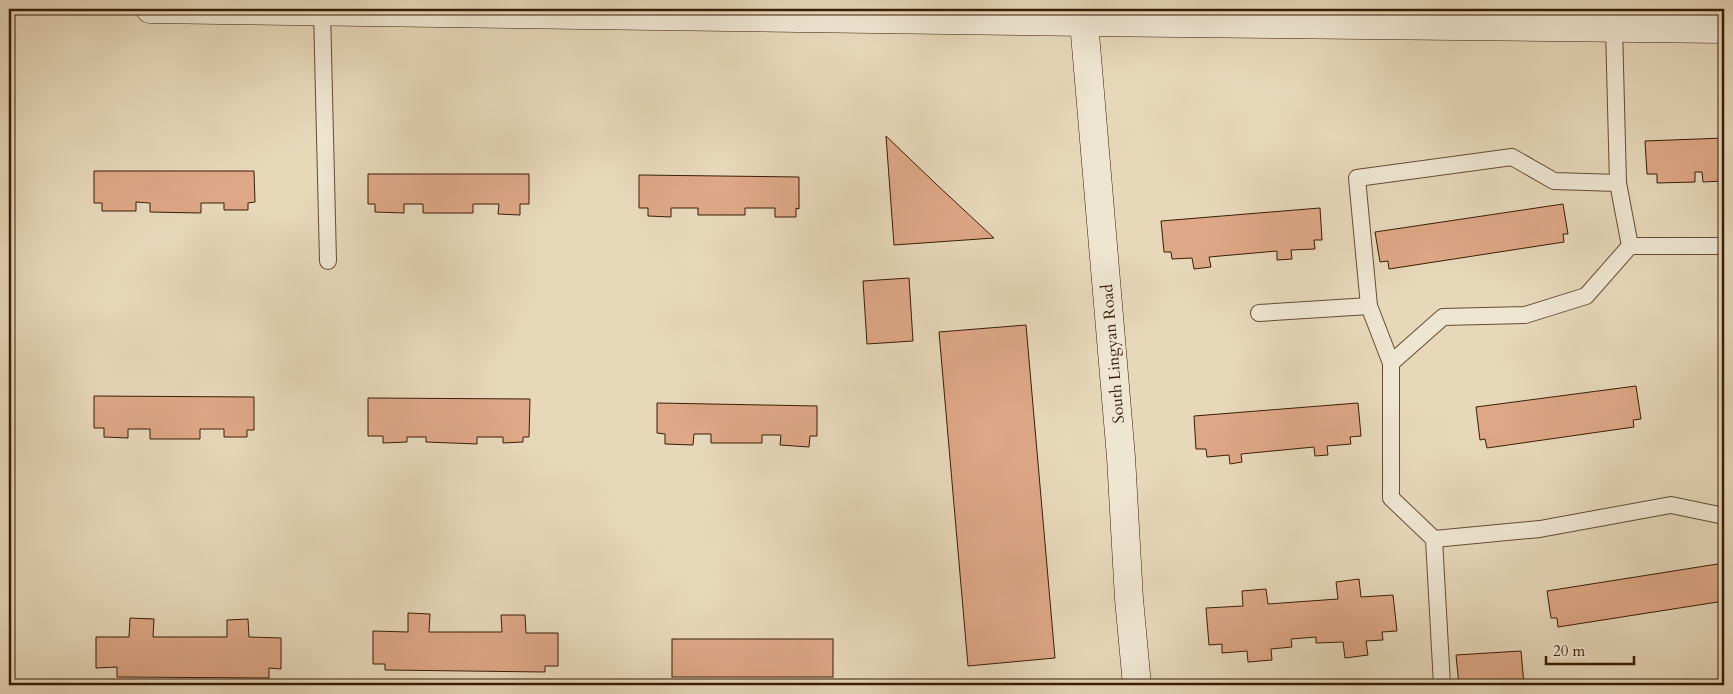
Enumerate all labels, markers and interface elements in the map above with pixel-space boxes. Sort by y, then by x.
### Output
street label: South Lingyan Road [1096,283,1130,424]
scale bar [1546,634,1633,666]
text: 20 m [1553,641,1585,661]

